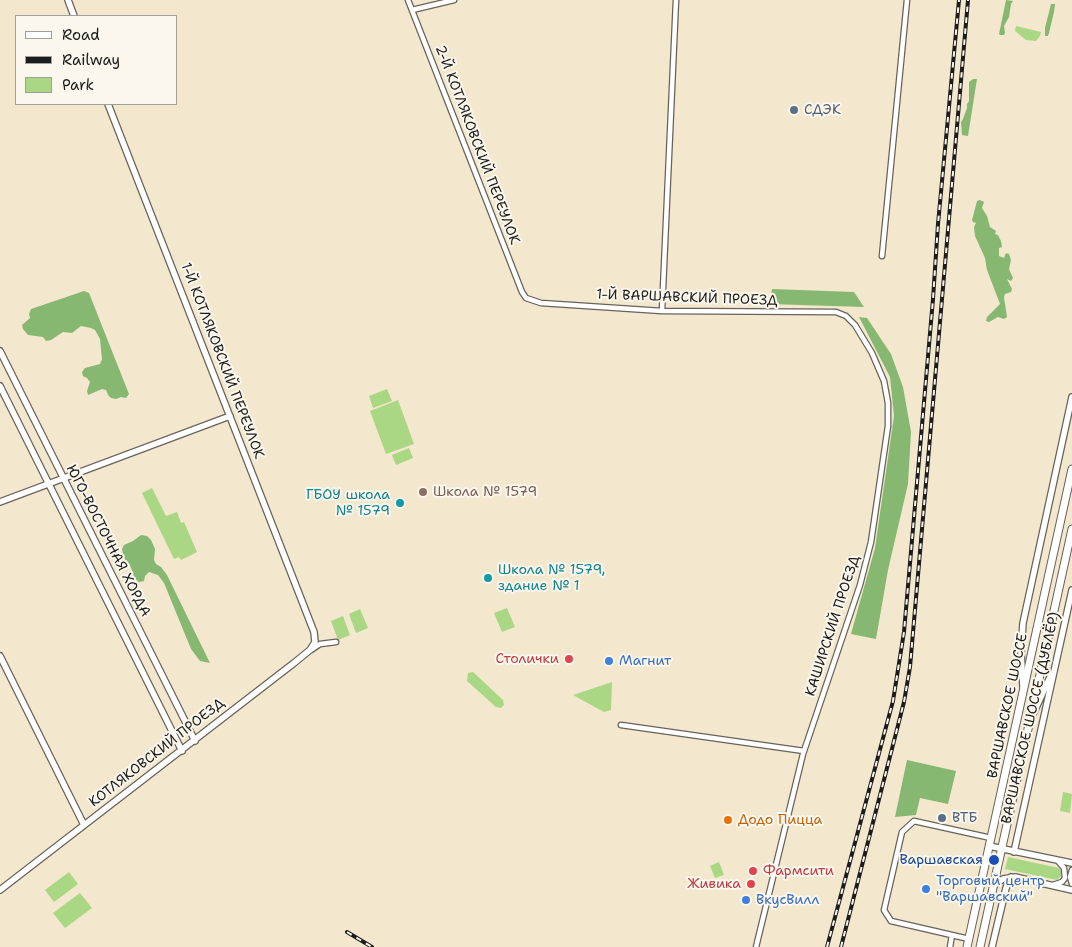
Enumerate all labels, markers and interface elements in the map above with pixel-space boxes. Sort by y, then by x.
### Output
legend [15,15,178,105]
text: Road [62,25,100,45]
street label: 2-Й КОТЛЯКОВСКИЙ ПЕРЕУЛОК [431,43,523,247]
text: Railway [62,50,120,70]
text: Park [62,75,94,95]
place label: СДЭК [804,102,841,118]
marker: СДЭК [788,104,800,116]
street label: 1-Й КОТЛЯКОВСКИЙ ПЕРЕУЛОК [177,261,267,461]
street label: 1-Й ВАРШАВСКИЙ ПРОЕЗД [596,286,778,310]
street label: ЮГО-ВОСТОЧНАЯ ХОРДА [62,462,154,620]
place label: Школа № 1579 [433,484,537,500]
marker: Школа № 1579 [417,486,429,498]
place label: ГБОУ школа № 1579 [306,487,390,520]
marker: ГБОУ школа № 1579 [394,497,406,509]
street label: КАШИРСКИЙ ПРОЕЗД [802,553,864,699]
place label: Школа № 1579, здание № 1 [498,562,605,594]
marker: Школа № 1579, здание № 1 [482,572,494,584]
street label: ВАРШАВСКОЕ ШОССЕ (ДУБЛЁР) [998,610,1064,826]
street label: ВАРШАВСКОЕ ШОССЕ [984,632,1032,780]
place label: Столички [496,651,559,667]
marker: Столички [563,653,575,665]
place label: Магнит [619,653,671,669]
marker: Магнит [603,655,615,667]
street label: КОТЛЯКОВСКИЙ ПРОЕЗД [86,695,228,811]
place label: ВТБ [952,810,977,826]
place label: Додо Пицца [738,812,822,828]
marker: ВТБ [936,812,948,824]
marker: Додо Пицца [722,814,734,826]
place label: Варшавская [899,852,983,868]
marker: Варшавская [987,853,1001,867]
place label: Фармсити [763,863,834,879]
marker: Фармсити [747,865,759,877]
place label: Торговый центр "Варшавский" [936,873,1045,906]
place label: Живика [687,876,741,892]
marker: Живика [745,878,757,890]
marker: Торговый центр "Варшавский" [920,883,932,895]
place label: ВкусВилл [756,892,819,908]
marker: ВкусВилл [740,894,752,906]

